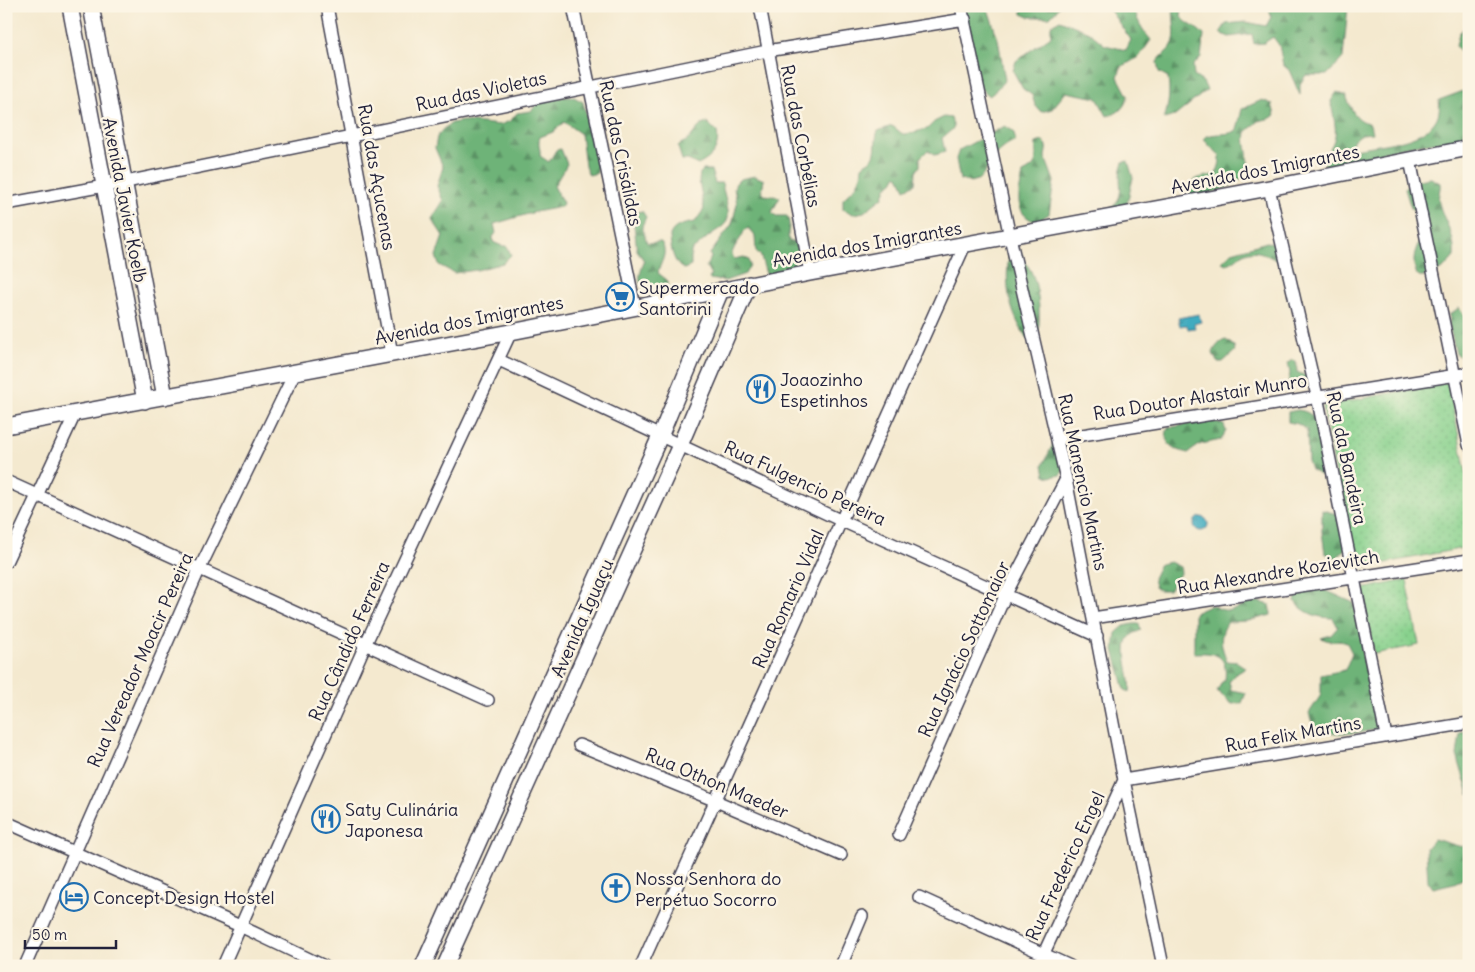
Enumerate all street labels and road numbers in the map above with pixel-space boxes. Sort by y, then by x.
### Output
street label: Rua das Corbélias [776,63,826,209]
street label: Rua das Violetas [413,66,549,116]
street label: Rua das Crisálidas [594,78,648,228]
street label: Rua das Açucenas [353,102,401,252]
street label: Avenida Javier Koelb [98,116,152,285]
street label: Avenida dos Imigrantes [1169,139,1361,199]
street label: Avenida dos Imigrantes [771,216,963,272]
street label: Avenida dos Imigrantes [373,290,565,350]
street label: Rua Doutor Alastair Munro [1091,369,1309,425]
street label: Rua da Bandeira [1322,389,1372,527]
street label: Rua Manencio Martins [1053,392,1113,572]
street label: Rua Fulgencio Pereira [720,435,890,531]
street label: Rua Romario Vidal [747,526,829,672]
street label: Rua Alexandre Kozievitch [1176,545,1380,599]
street label: Rua Vereador Moacir Pereira [82,549,198,771]
street label: Avenida Iguaçu [546,555,618,681]
street label: Rua Ignácio Sottomaior [913,557,1015,741]
street label: Rua Cândido Ferreira [303,558,395,724]
street label: Rua Felix Martins [1223,711,1363,757]
street label: Rua Othon Maeder [642,742,793,824]
street label: Rua Frederico Engel [1020,788,1110,944]

